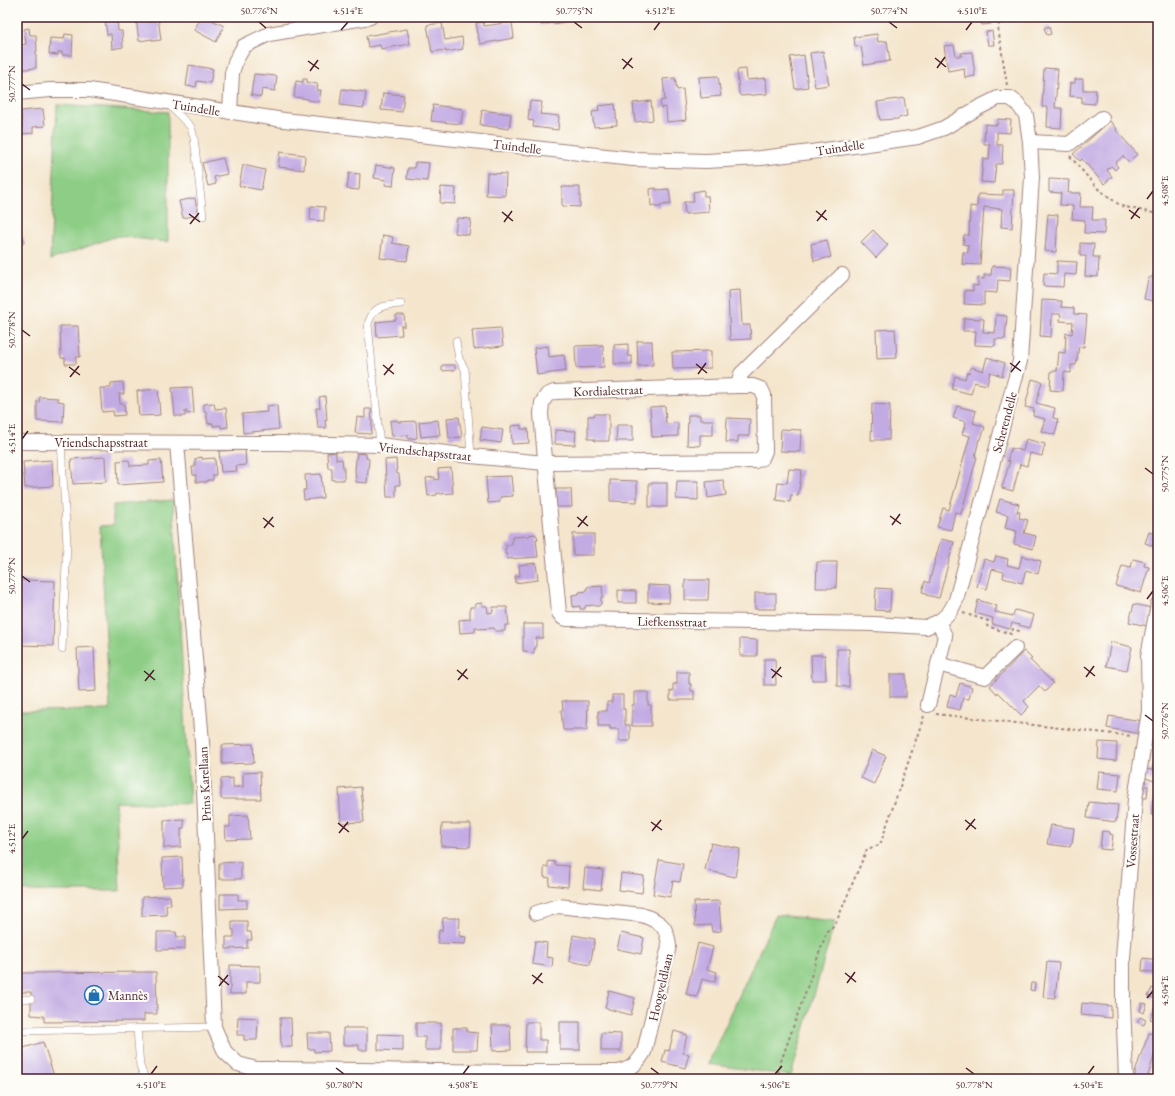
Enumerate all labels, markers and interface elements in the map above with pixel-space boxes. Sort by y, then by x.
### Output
text: 50.776°N [240,4,278,17]
text: 4.514°E [333,4,363,17]
text: 50.775°N [555,4,593,17]
text: 4.512°E [645,4,675,17]
text: 50.774°N [870,4,908,17]
text: 4.510°E [957,4,987,17]
text: 50.777°N [5,65,18,103]
street label: Tuindelle [171,95,221,120]
street label: Tuindelle [492,135,542,158]
street label: Tuindelle [815,135,865,160]
text: 4.508°E [1158,176,1171,206]
text: 50.778°N [5,311,18,349]
street label: Kordialestraat [573,381,643,400]
street label: Scherendelle [988,390,1021,454]
text: 4.514°E [5,424,18,454]
street label: Vriendschapsstraat [54,434,148,451]
street label: Vriendschapsstraat [378,438,472,465]
text: 50.775°N [1158,455,1171,493]
text: 50.779°N [5,557,18,595]
text: 4.506°E [1158,576,1171,606]
street label: Liefkensstraat [637,612,707,631]
text: 50.776°N [1158,702,1171,740]
street label: Prins Karellaan [194,746,215,822]
street label: Vossestraat [1122,813,1143,869]
text: 4.512°E [5,824,18,854]
street label: Hoogveldlaan [644,951,677,1023]
text: 4.504°E [1158,976,1171,1006]
shop icon: Mannès [83,984,105,1006]
place label: Mannès [108,987,148,1004]
text: 4.510°E [136,1078,166,1091]
text: 50.780°N [325,1078,363,1091]
text: 4.508°E [448,1078,478,1091]
text: 50.779°N [640,1078,678,1091]
text: 4.506°E [760,1078,790,1091]
text: 50.778°N [955,1078,993,1091]
text: 4.504°E [1073,1078,1103,1091]

